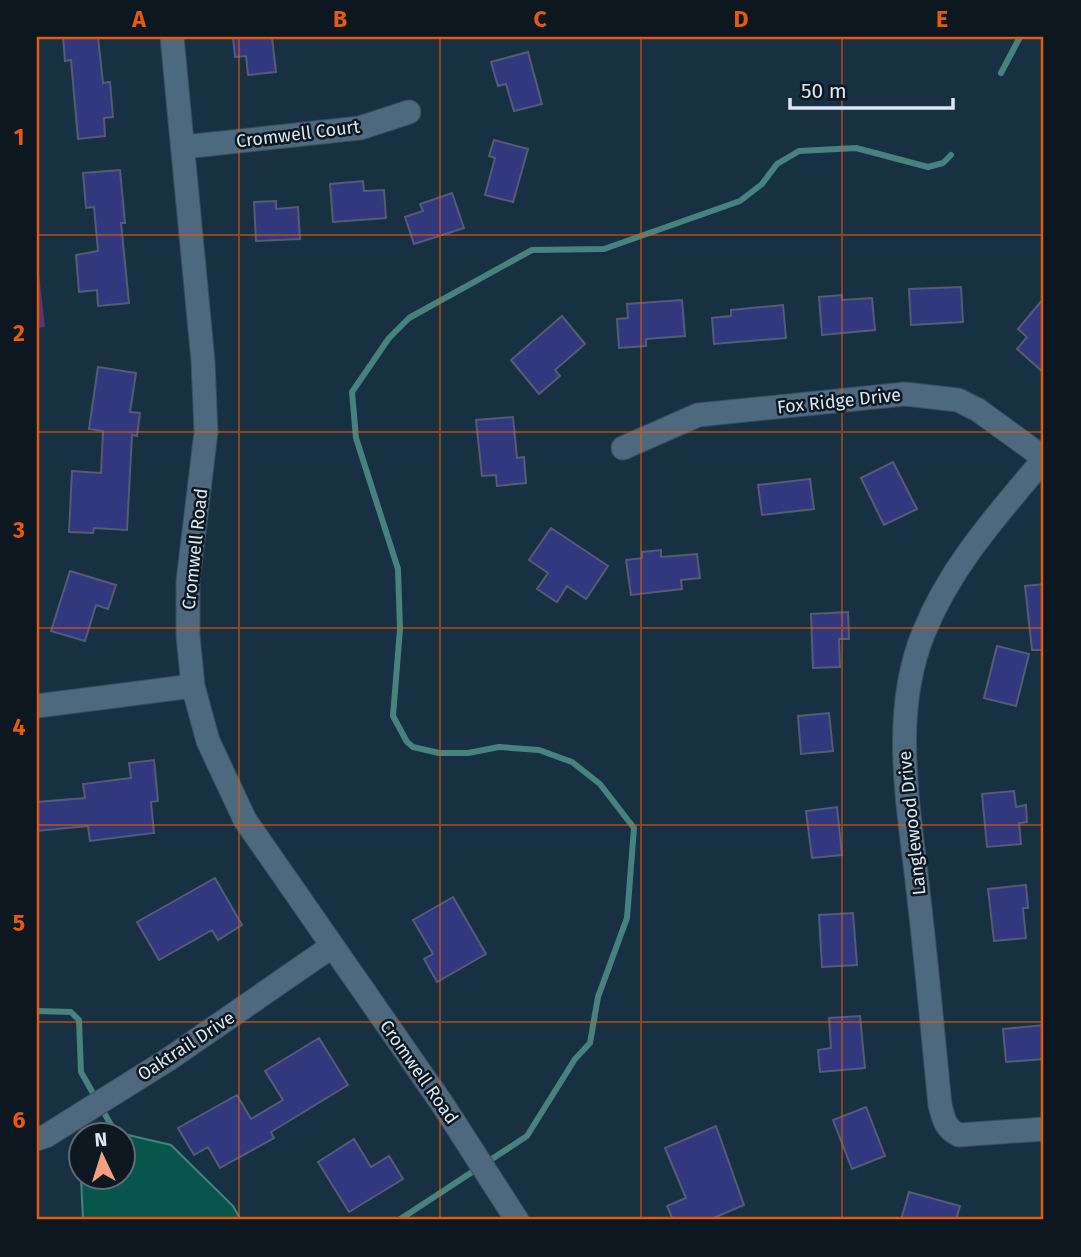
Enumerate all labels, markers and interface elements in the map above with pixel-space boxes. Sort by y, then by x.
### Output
text: A [131,5,146,33]
text: B [333,5,347,33]
text: C [533,5,547,33]
text: D [734,5,749,33]
text: E [936,5,948,33]
scale bar [790,66,953,110]
text: 50 m [801,78,847,104]
street label: Cromwell Court [235,115,362,152]
text: 1 [14,123,24,151]
text: 2 [13,319,25,347]
street label: Fox Ridge Drive [776,384,902,418]
street label: Cromwell Road [178,487,212,611]
text: 3 [12,516,25,544]
text: 4 [13,713,26,741]
street label: Langlewood Drive [893,750,931,896]
text: 5 [13,909,25,937]
street label: Oaktrail Drive [133,1006,239,1086]
street label: Cromwell Road [375,1016,463,1128]
text: 6 [13,1106,26,1134]
north arrow [66,1120,136,1190]
text: N [94,1128,108,1151]

